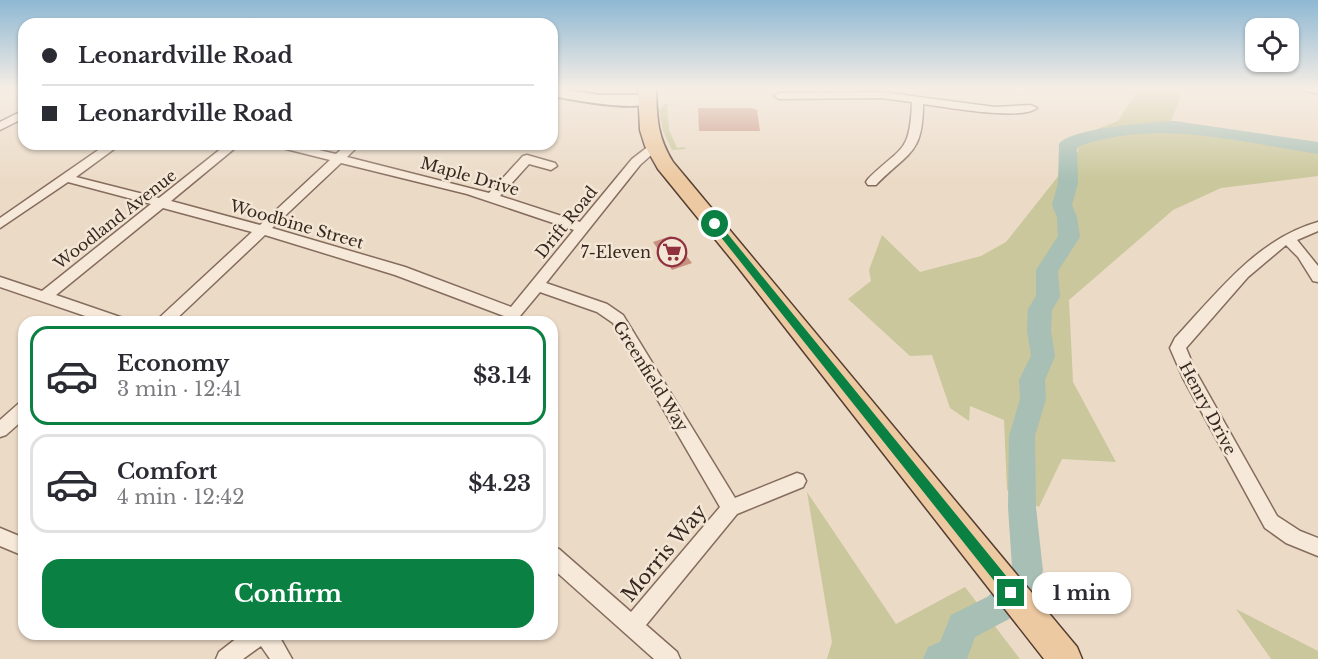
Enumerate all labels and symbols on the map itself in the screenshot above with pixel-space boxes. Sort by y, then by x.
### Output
street label: Maple Drive [418,152,522,200]
street label: Woodland Avenue [49,165,180,274]
street label: Drift Road [531,182,601,262]
street label: Woodbine Street [227,195,366,253]
route start [701,210,728,237]
supermarket icon: 7-Eleven [656,236,688,268]
place label: 7-Eleven [581,242,651,262]
street label: Greenfield Way [609,317,693,436]
street label: Henry Drive [1175,358,1241,458]
street label: Morris Way [616,499,712,606]
callout: 1 min [1032,572,1131,614]
route end [997,579,1024,606]

